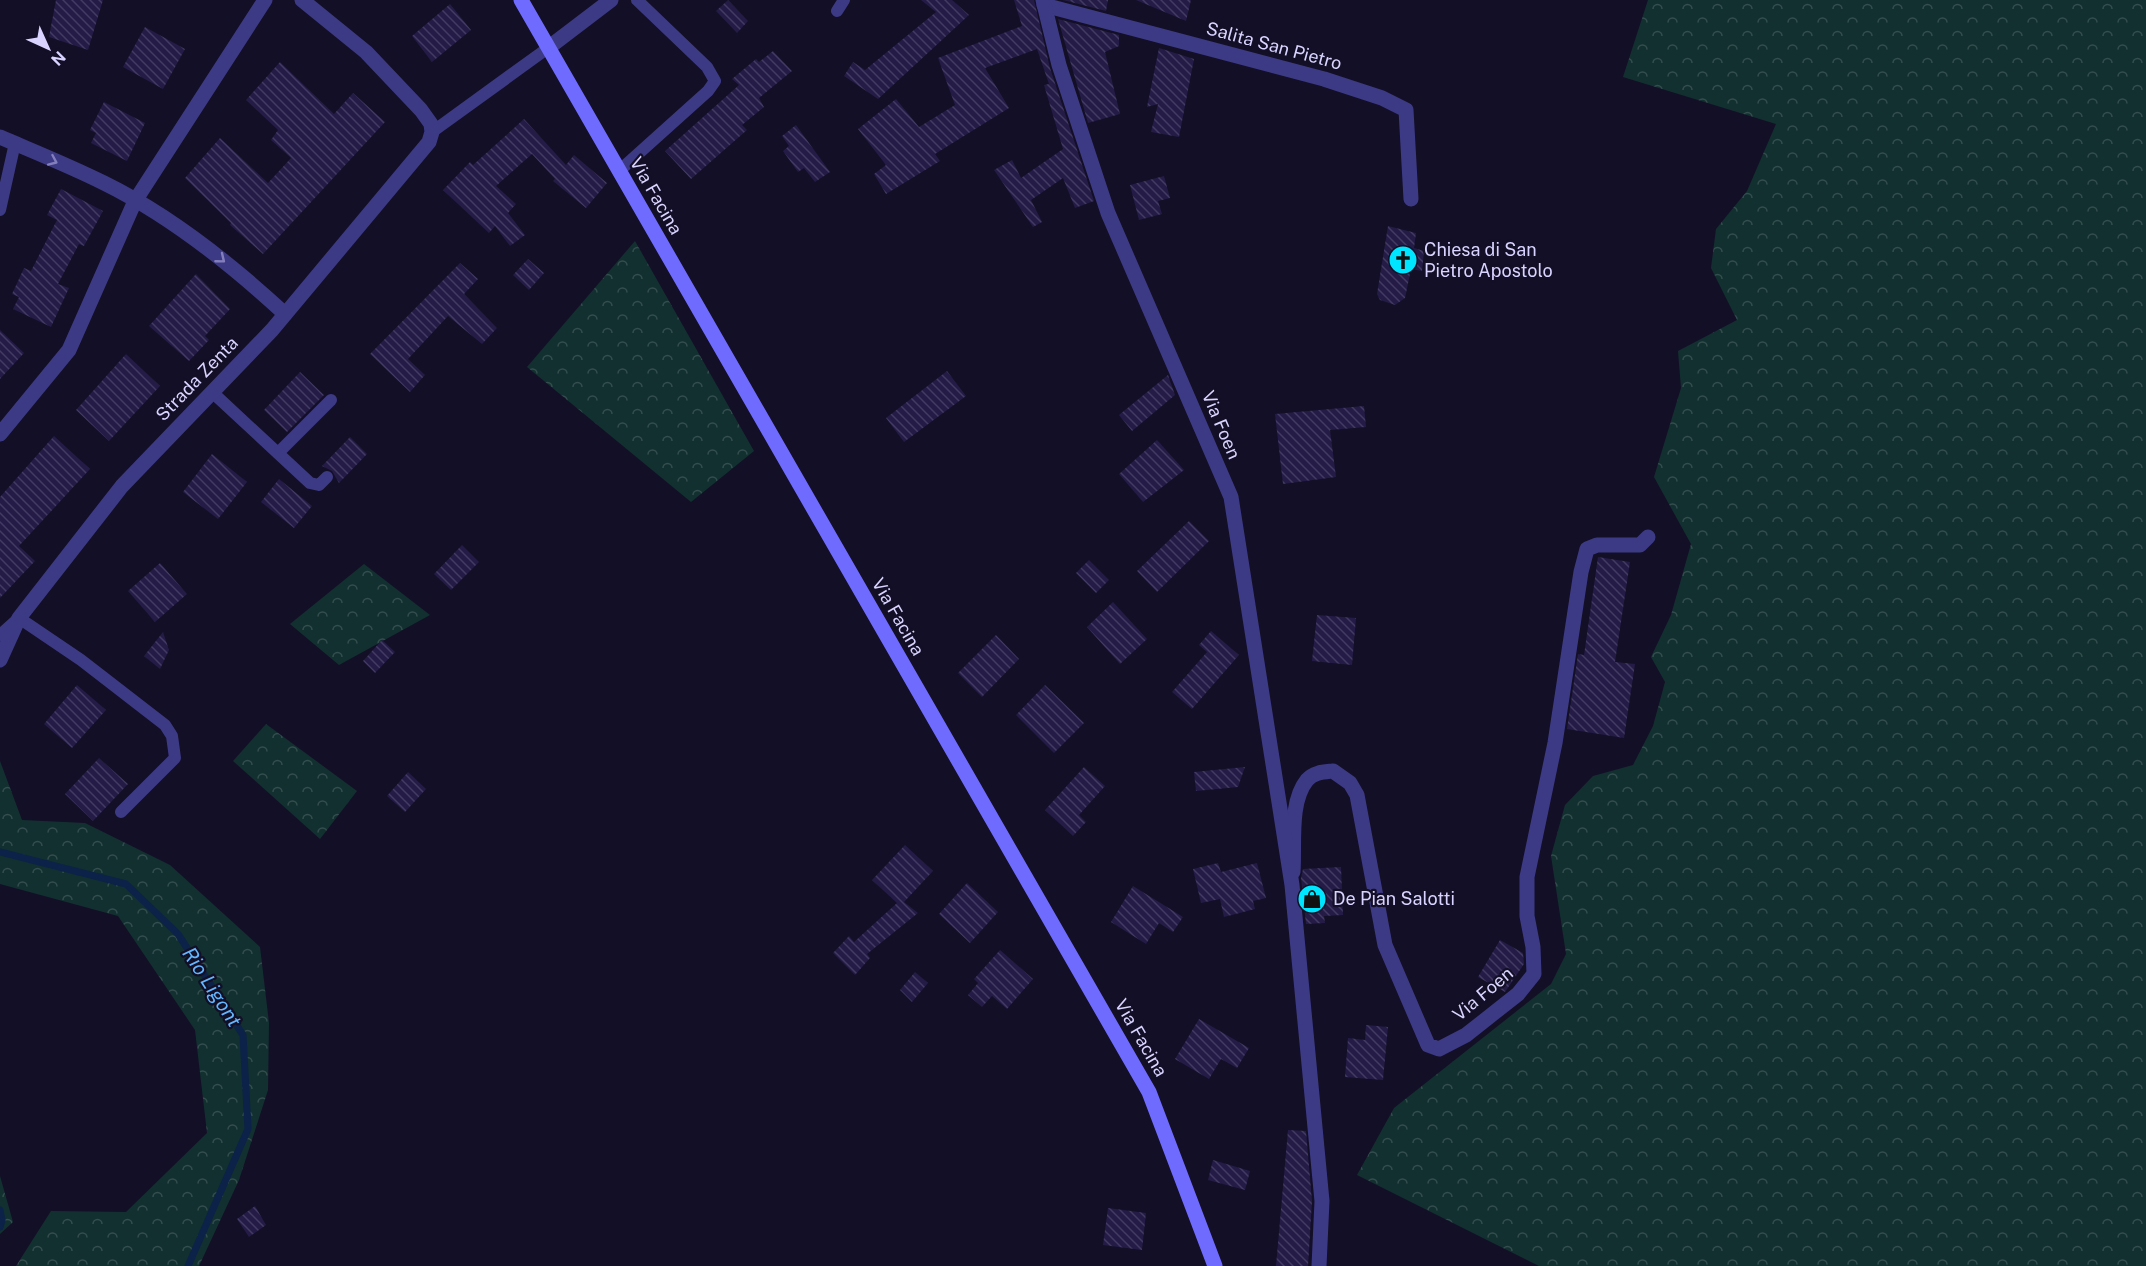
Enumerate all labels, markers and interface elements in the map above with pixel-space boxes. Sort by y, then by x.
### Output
street label: Salita San Pietro [1204,17,1344,74]
north arrow [18,18,78,78]
text: N [47,47,69,69]
one-way arrow [47,153,58,165]
street label: Via Facina [626,153,687,238]
place label: Chiesa di San Pietro Apostolo [1424,239,1553,281]
church icon: Chiesa di San Pietro Apostolo [1387,244,1419,276]
one-way arrow [214,252,225,263]
street label: Strada Zenta [151,332,242,425]
street label: Via Foen [1198,388,1245,462]
street label: Via Facina [868,574,929,659]
shop icon: De Pian Salotti [1296,883,1328,915]
place label: De Pian Salotti [1333,888,1455,909]
water label: Rio Ligont [177,943,247,1032]
street label: Via Foen [1448,962,1517,1025]
street label: Via Facina [1111,995,1172,1080]

